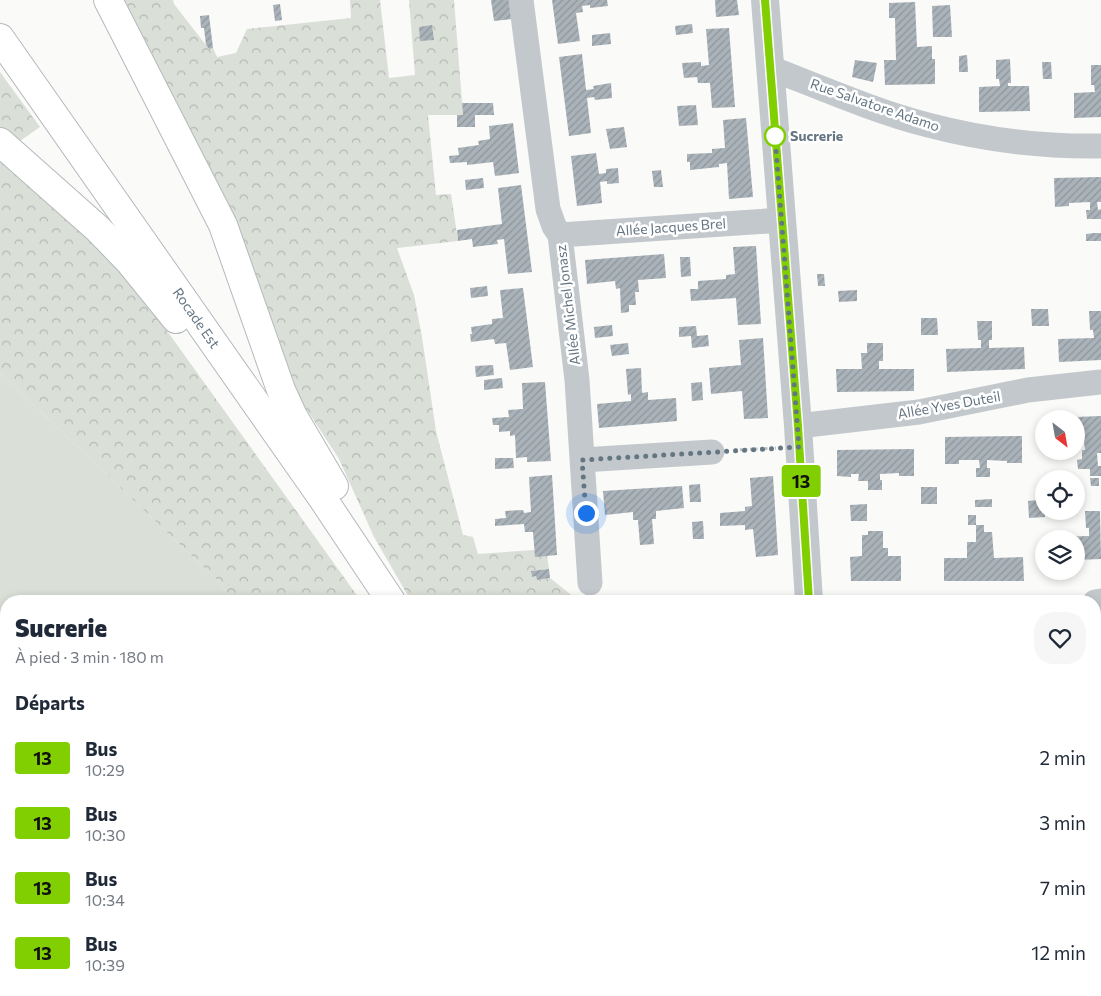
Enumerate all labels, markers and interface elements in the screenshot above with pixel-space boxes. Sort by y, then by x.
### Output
street label: Rue Salvatore Adamo [808,74,942,135]
marker: Sucrerie [764,125,786,147]
place label: Sucrerie [790,127,843,144]
street label: Allée Jacques Brel [615,214,727,239]
street label: Allée Michel Jonasz [552,244,583,366]
street label: Rocade Est [170,284,224,352]
street label: Allée Yves Duteil [896,387,1002,422]
north arrow [1035,410,1085,460]
map controls [1035,410,1085,580]
line badge: 13 [778,465,824,497]
text: 13 [792,470,810,492]
button: locate [1035,470,1085,520]
your location [574,501,599,526]
button: layers [1035,530,1085,580]
button: heart [1034,612,1086,664]
text: Sucrerie [15,613,107,642]
text: À pied · 3 min · 180 m [15,647,164,666]
text: Départs [15,691,85,714]
text: Bus [85,737,117,760]
text: 2 min [1039,746,1086,769]
text: 13 [33,747,52,769]
text: 10:29 [85,760,125,779]
text: Bus [85,802,117,825]
text: 3 min [1039,811,1086,834]
text: 13 [33,812,52,834]
text: 10:30 [85,825,126,844]
text: Bus [85,867,117,890]
text: 7 min [1040,876,1086,899]
text: 13 [33,877,52,899]
text: 10:34 [85,890,125,909]
text: Bus [85,932,117,955]
text: 12 min [1031,941,1086,964]
text: 13 [33,942,52,964]
text: 10:39 [85,955,125,974]

